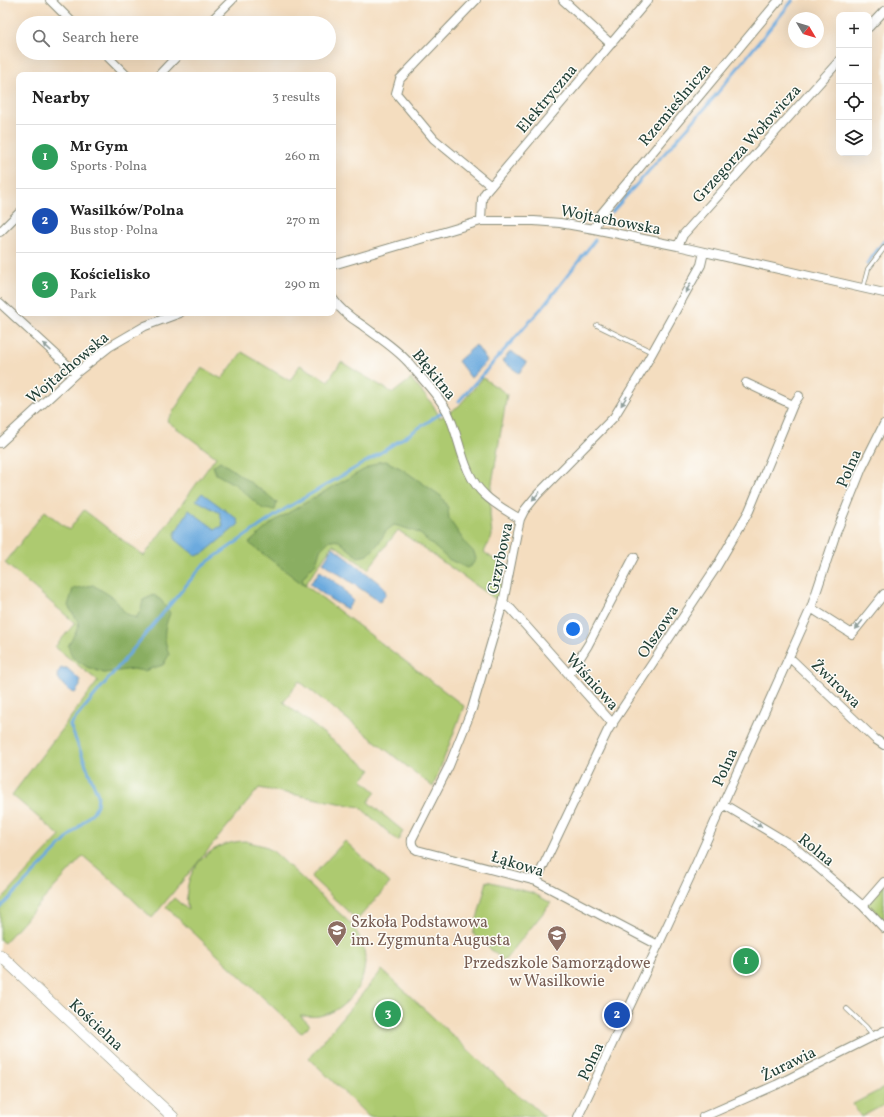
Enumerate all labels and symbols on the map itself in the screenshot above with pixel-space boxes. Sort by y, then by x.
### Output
north arrow [788,12,824,48]
street label: Rzemieślnicza [634,59,717,152]
street label: Elektryczna [512,60,583,139]
street label: Grzegorza Wołowicza [688,80,807,208]
street label: Wojtachowska [558,200,663,241]
one-way arrow [685,282,692,294]
street label: Wojtachowska [22,327,114,410]
one-way arrow [42,342,52,351]
street label: Błękitna [406,345,461,405]
one-way arrow [620,396,628,406]
street label: Polna [832,446,868,491]
one-way arrow [532,491,541,501]
street label: Grzybowa [483,521,519,596]
street label: Olszowa [633,601,685,663]
your location [563,619,583,639]
one-way arrow [855,619,864,630]
street label: Wiśniowa [560,649,623,716]
street label: Żwirowa [806,655,866,714]
street label: Polna [708,745,744,790]
one-way arrow [752,820,762,828]
street label: Rolna [793,829,839,872]
street label: Łąkowa [488,846,547,883]
place label: Szkoła Podstawowa im. Zygmunta Augusta [351,912,510,952]
school or university icon: Szkoła Podstawowa im. Zygmunta Augusta [326,919,348,947]
school or university icon: Przedszkole Samorządowe w Wasilkowie [546,924,568,952]
pin: 1 [733,946,759,976]
place label: Przedszkole Samorządowe w Wasilkowie [463,953,651,993]
street label: Kościelna [63,994,128,1057]
pin: 3 [375,999,401,1029]
pin: 2 [604,1000,630,1030]
street label: Polna [573,1039,610,1084]
street label: Żurawia [758,1042,820,1088]

